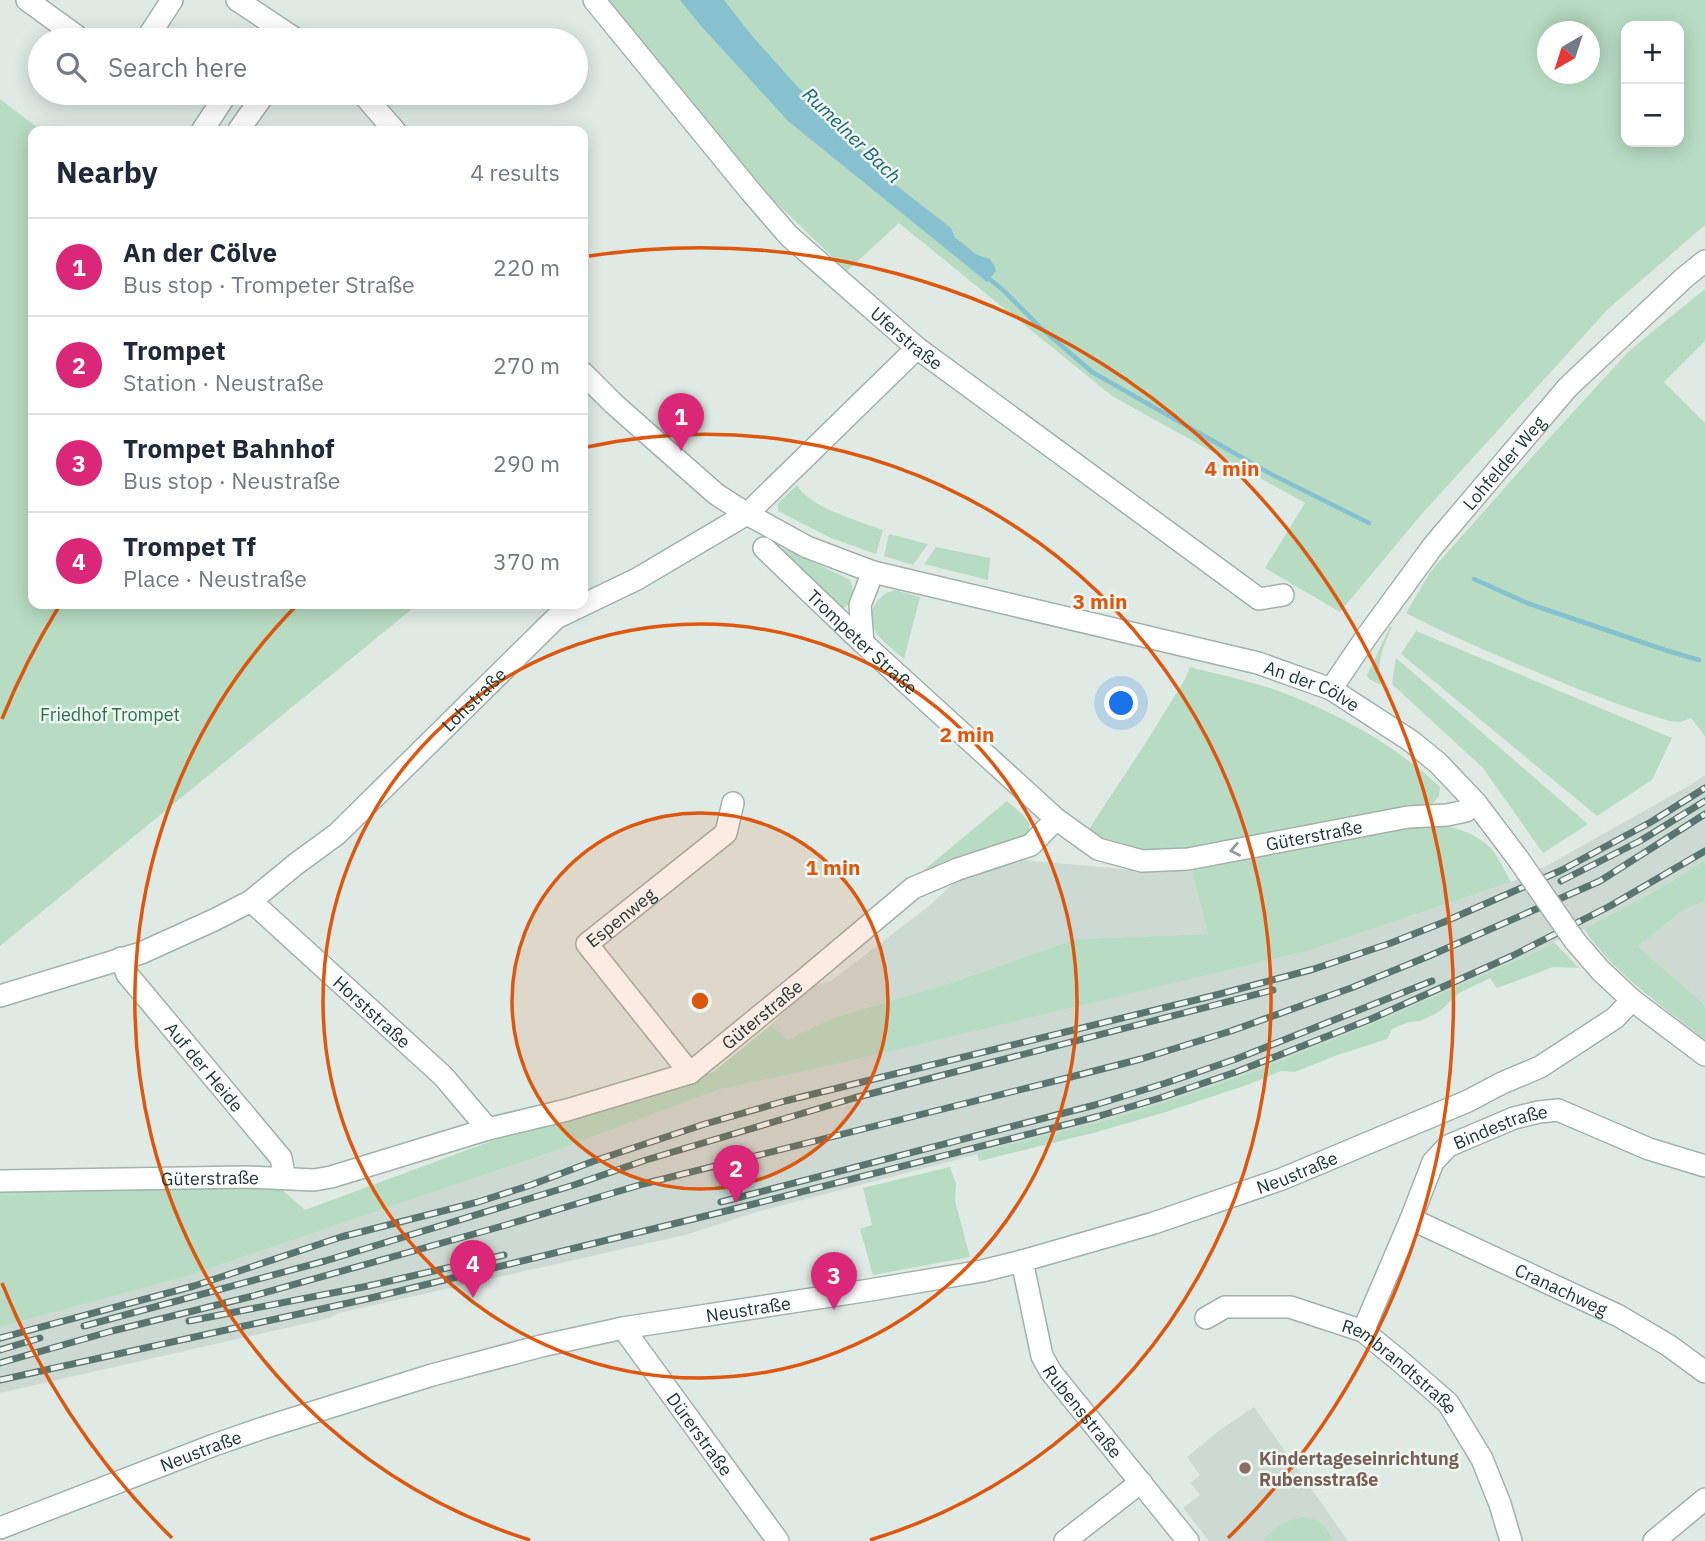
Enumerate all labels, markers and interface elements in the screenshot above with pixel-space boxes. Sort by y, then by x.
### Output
north arrow [1537,21,1600,84]
map controls [1621,21,1684,147]
button: + [1621,21,1684,84]
search box [28,28,588,105]
icon: search [52,48,90,86]
text: Search here [108,50,247,84]
water label: Rumelner Bach [798,82,906,188]
button: − [1621,84,1684,147]
text: Nearby [56,152,158,191]
text: 4 results [470,157,560,187]
text: An der Cölve [123,235,277,269]
text: 1 [72,252,86,282]
text: 220 m [493,252,560,282]
text: Bus stop · Trompeter Straße [123,269,415,299]
street label: Uferstraße [866,301,948,375]
text: Trompet [123,333,226,367]
text: 2 [72,350,86,380]
text: 270 m [493,350,560,380]
text: Station · Neustraße [123,367,324,397]
pin: 1 [658,393,704,451]
street label: Lohfelder Weg [1457,411,1550,514]
text: Trompet Bahnhof [123,431,334,465]
text: 3 [72,448,86,478]
text: 290 m [493,448,560,478]
text: 4 min [1205,454,1259,482]
text: Bus stop · Neustraße [123,465,340,495]
text: Trompet Tf [123,529,256,563]
text: 4 [72,546,86,576]
text: 370 m [493,546,560,576]
text: Place · Neustraße [123,563,307,593]
street label: Trompeter Straße [802,584,923,699]
text: 3 min [1073,587,1127,615]
street label: An der Cölve [1261,655,1364,716]
street label: Lohstraße [436,662,511,736]
your location [1104,686,1138,720]
park label: Friedhof Trompet [40,703,180,726]
text: 2 min [940,720,994,748]
street label: Güterstraße [1264,814,1364,855]
one-way arrow [1229,841,1241,856]
text: 1 min [806,853,860,881]
street label: Espenweg [581,882,660,952]
street label: Horststraße [329,970,416,1053]
street label: Güterstraße [717,974,807,1054]
centre of rings [688,989,712,1013]
street label: Auf der Heide [160,1017,249,1117]
street label: Bindestraße [1449,1100,1549,1154]
pin: 2 [713,1145,759,1203]
street label: Neustraße [1253,1146,1341,1198]
street label: Güterstraße [161,1165,260,1190]
pin: 4 [450,1240,496,1298]
pin: 3 [811,1252,857,1310]
street label: Cranachweg [1511,1258,1612,1321]
street label: Neustraße [704,1291,792,1327]
street label: Rembrandtstraße [1339,1313,1463,1418]
street label: Rubensstraße [1038,1361,1128,1463]
street label: Dürerstraße [662,1388,738,1480]
street label: Neustraße [156,1425,244,1476]
place label: Kindertageseinrichtung Rubensstraße [1259,1447,1459,1491]
marker: Kindertageseinrichtung Rubensstraße [1237,1460,1253,1476]

